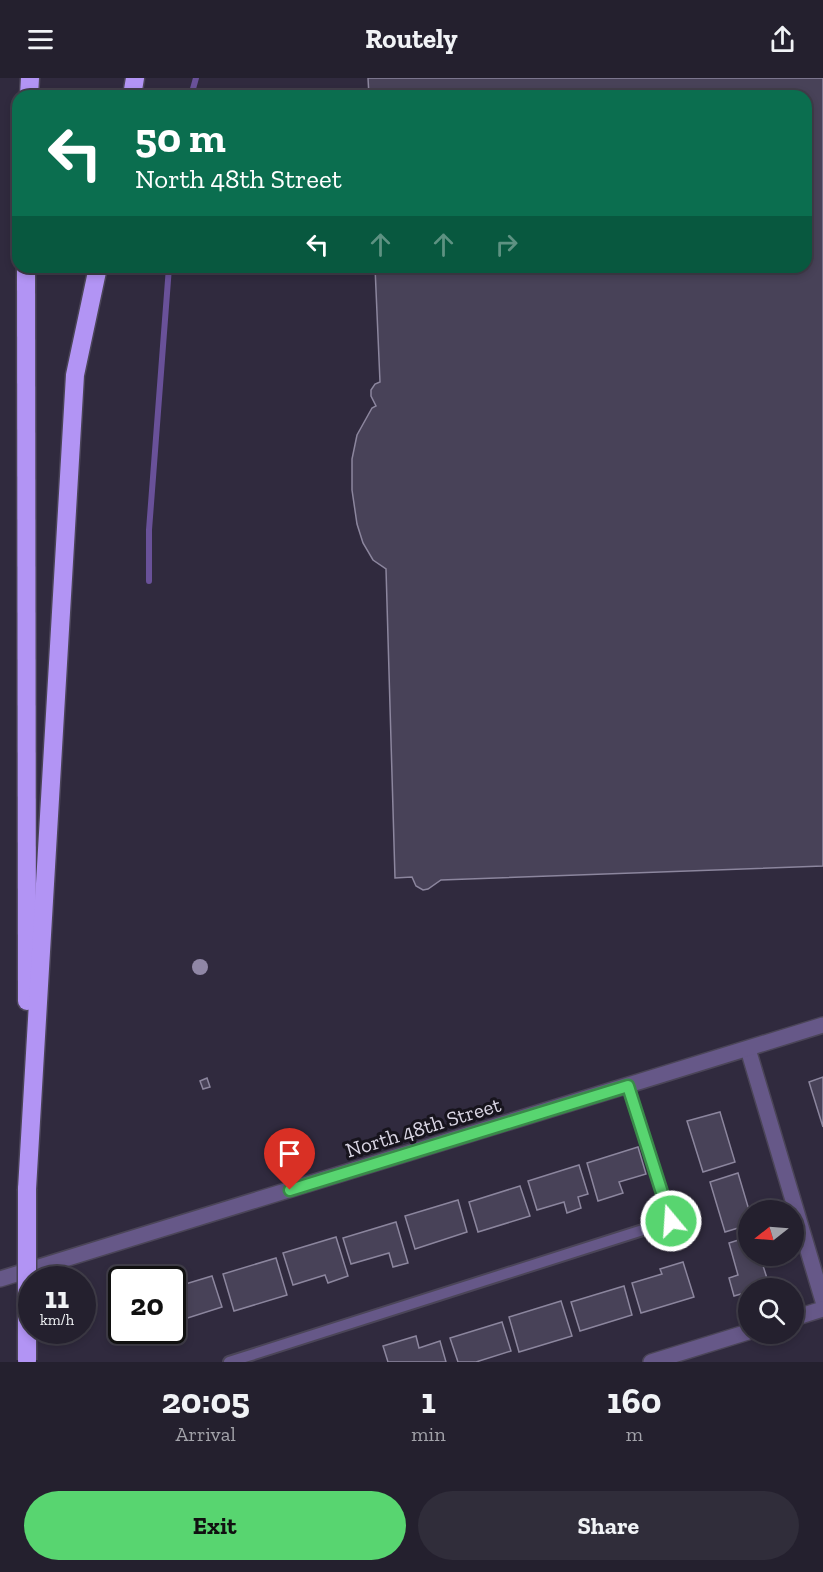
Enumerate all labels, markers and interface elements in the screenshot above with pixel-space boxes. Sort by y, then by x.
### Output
icon: menu [24,23,57,56]
text: Routely [365,23,458,55]
icon: share [766,23,799,56]
text: 50 m [135,112,226,163]
icon: left [36,114,114,192]
text: North 48th Street [135,163,342,195]
icon: left [301,228,334,261]
icon: ahead [364,228,397,261]
icon: ahead [427,228,460,261]
icon: right [490,228,523,261]
street label: North 48th Street [342,1091,504,1162]
pin [264,1128,315,1190]
icon: arrive [273,1137,306,1170]
position arrow [639,1189,703,1253]
north arrow [738,1200,804,1266]
map controls [738,1200,804,1344]
speed limit sign: 20 [108,1266,186,1344]
button: search [738,1278,804,1344]
text: 11 [45,1280,69,1316]
text: km/h [40,1311,74,1329]
text: 20:05 [161,1379,250,1422]
text: 1 [421,1379,436,1422]
text: 160 [607,1379,662,1422]
text: Arrival [176,1422,236,1446]
text: min [411,1422,446,1446]
text: m [626,1422,643,1446]
button: Exit [24,1491,406,1560]
button: Share [418,1491,799,1560]

